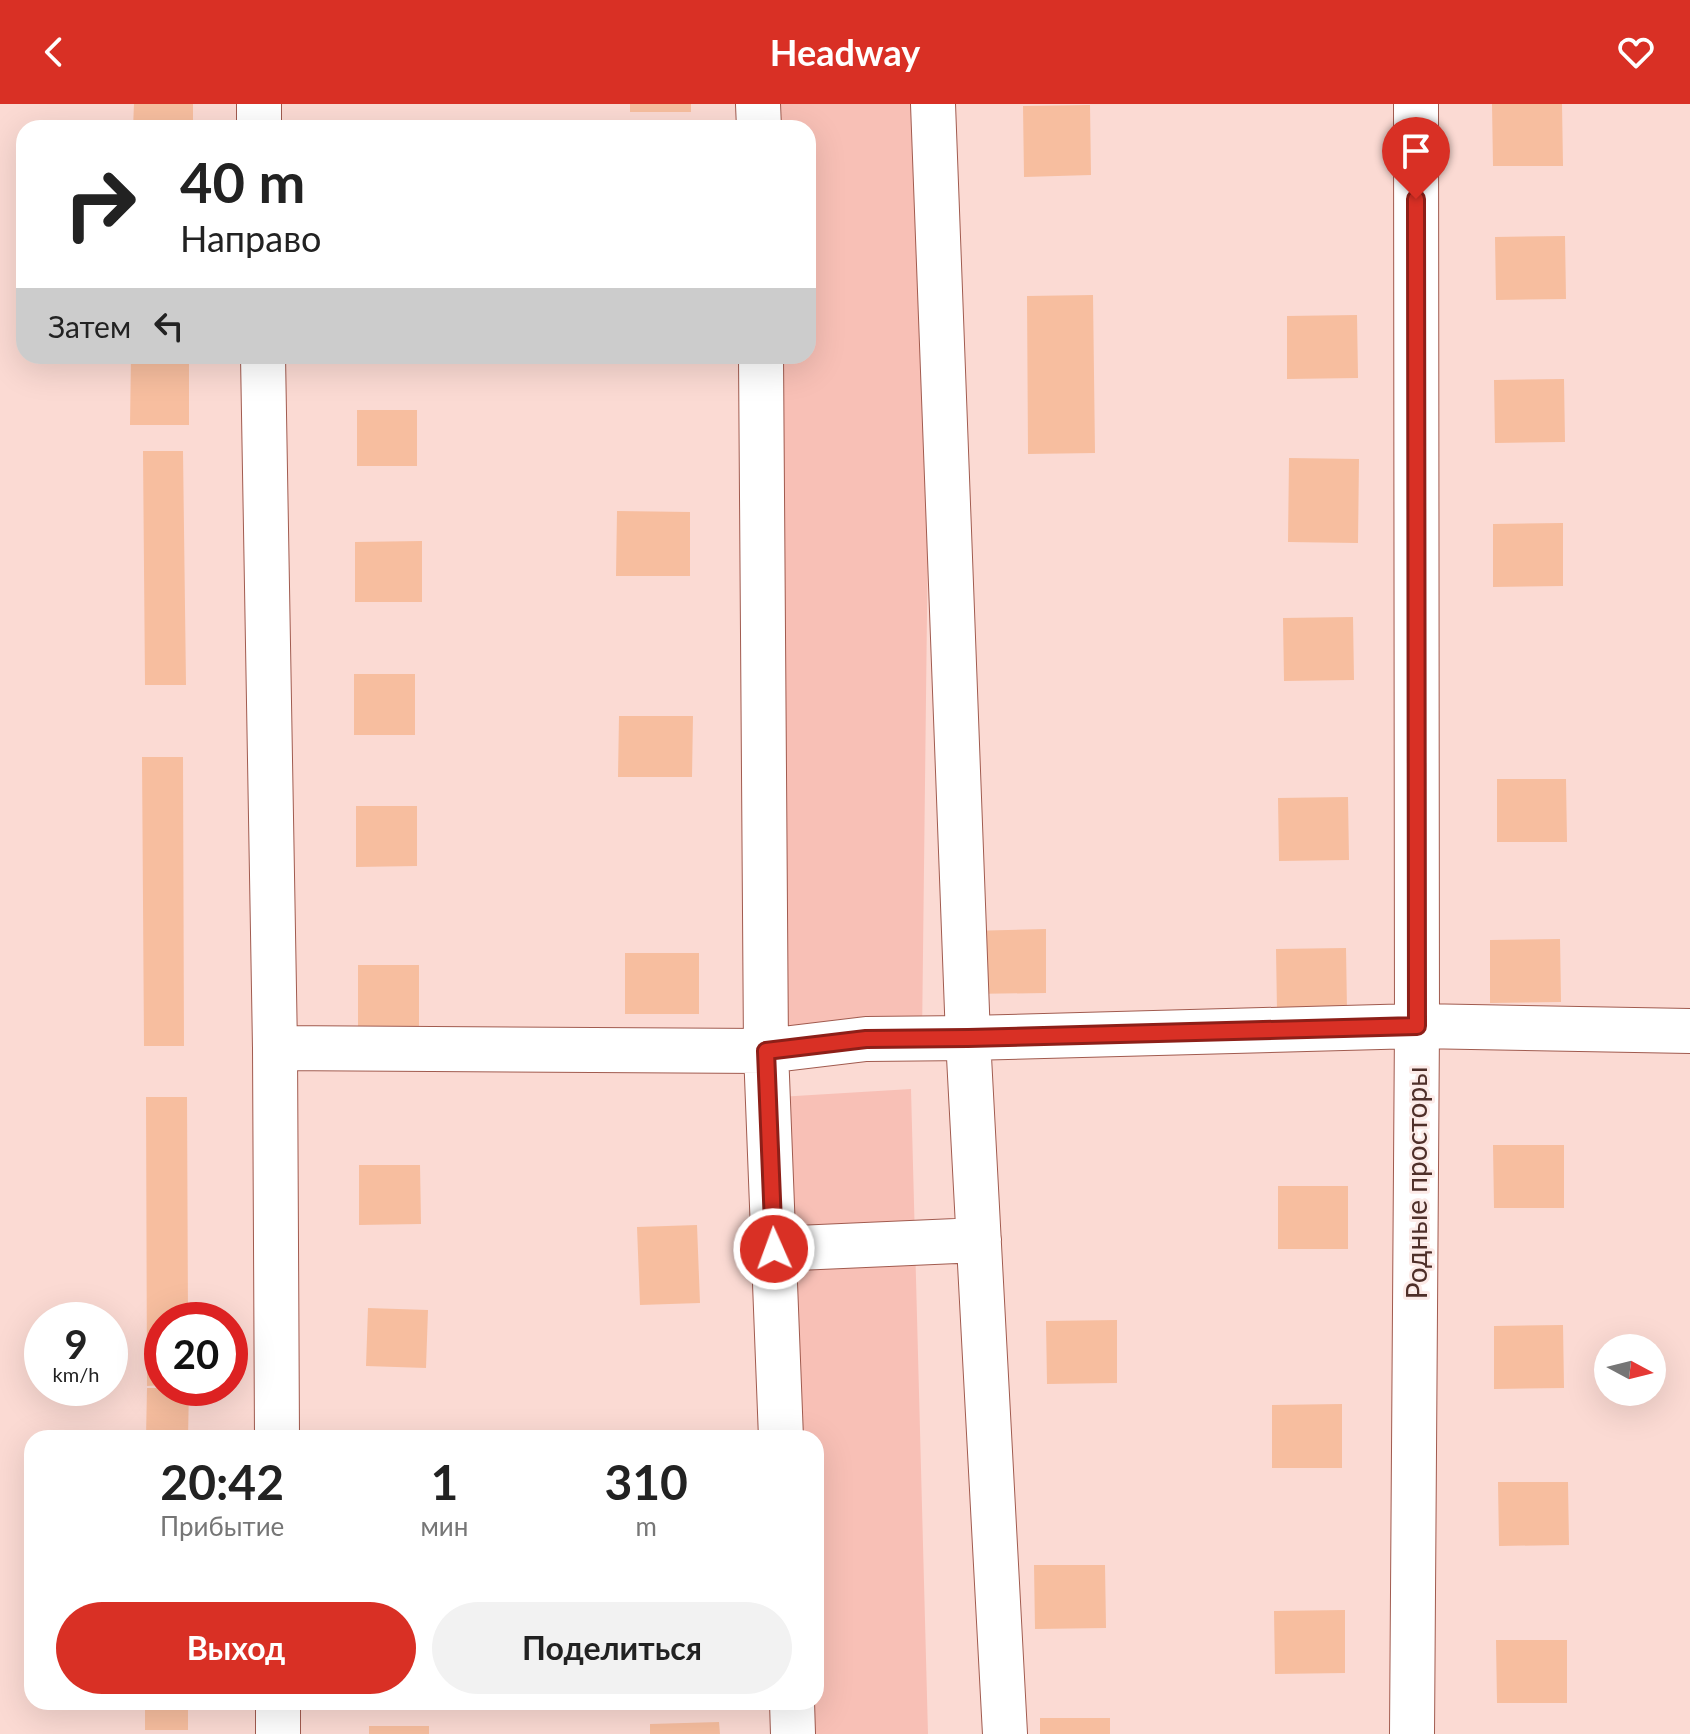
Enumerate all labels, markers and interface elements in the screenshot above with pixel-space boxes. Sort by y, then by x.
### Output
icon: back [32,30,76,74]
text: Headway [770,30,920,74]
icon: heart [1614,30,1658,74]
pin [1382,117,1450,199]
icon: arrive [1394,129,1438,173]
text: 40 m [180,148,305,215]
icon: right [48,152,152,256]
text: Направо [180,216,321,260]
icon: left [147,304,191,348]
text: Затем [48,308,131,344]
street label: Родные просторы [1399,1067,1433,1299]
position arrow [732,1207,816,1291]
speed limit sign: 20 [144,1302,248,1406]
text: 9 [64,1320,88,1368]
north arrow [1594,1334,1666,1406]
map controls [1594,1334,1666,1406]
text: km/h [53,1362,99,1386]
text: 20:42 [160,1453,284,1510]
text: 1 [430,1453,458,1510]
text: 310 [604,1453,688,1510]
text: Прибытие [160,1510,284,1542]
text: мин [420,1510,468,1542]
text: m [635,1510,657,1542]
button: Выход [56,1602,416,1694]
button: Поделиться [432,1602,792,1694]

